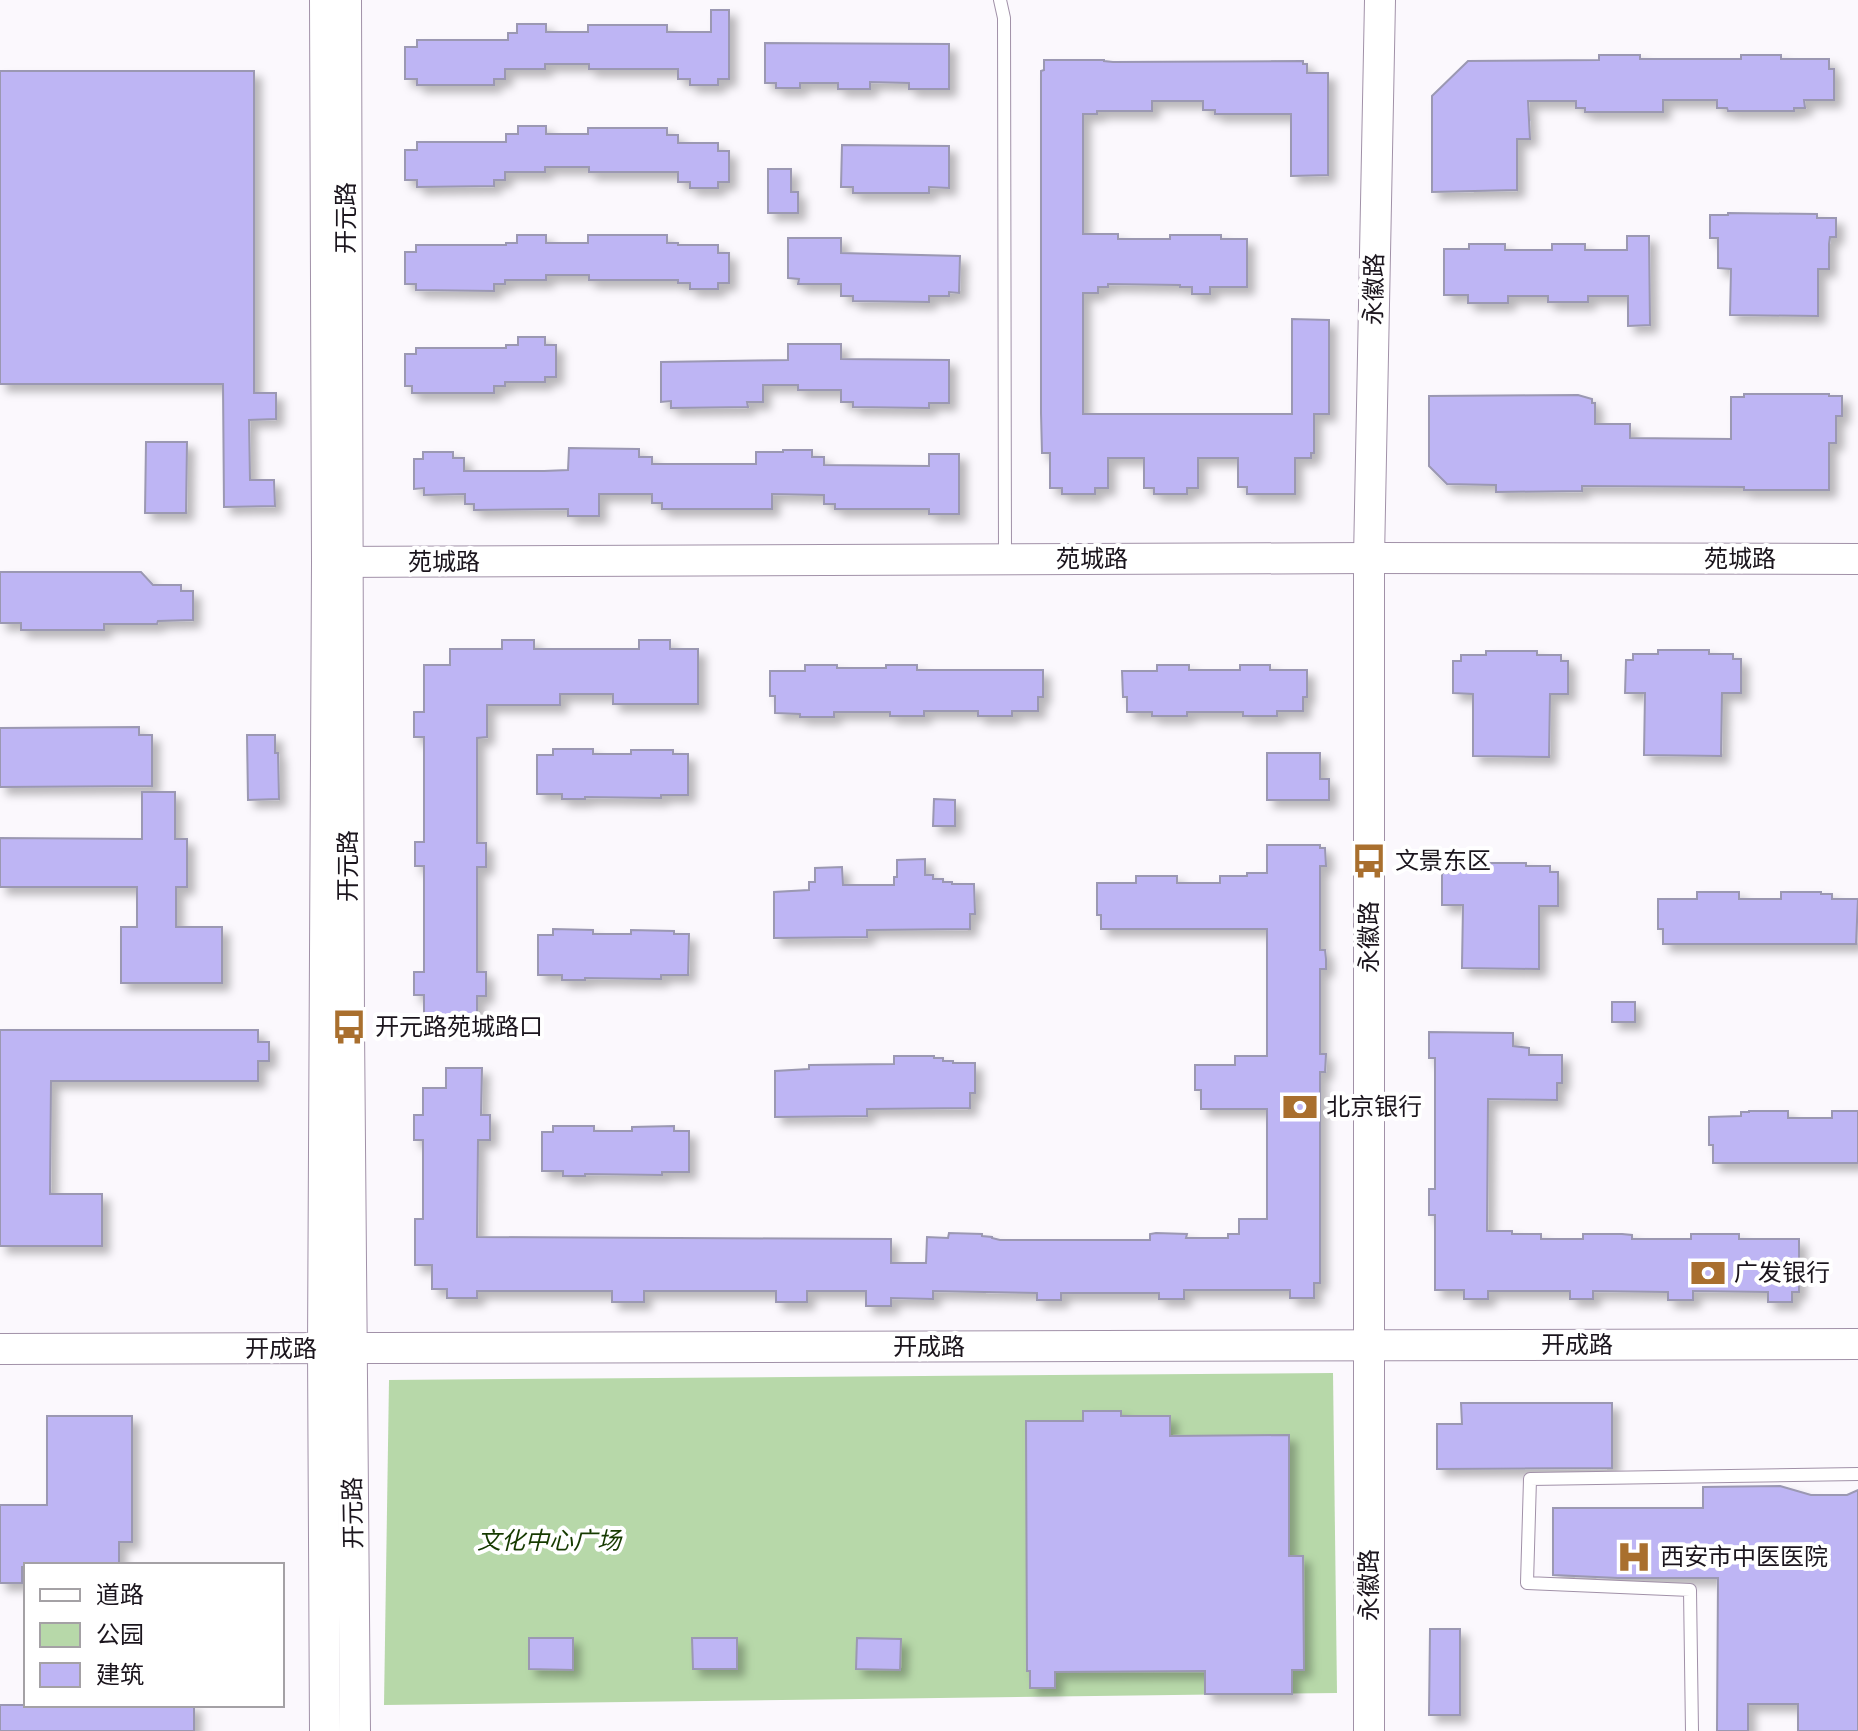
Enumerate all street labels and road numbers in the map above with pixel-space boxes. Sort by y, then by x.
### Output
street label: 开元路 [328,182,360,254]
street label: 永徽路 [1355,253,1389,325]
street label: 苑城路 [1056,541,1128,573]
street label: 苑城路 [1704,541,1776,573]
street label: 苑城路 [408,544,480,576]
street label: 开元路 [330,830,362,902]
street label: 永徽路 [1351,901,1383,973]
street label: 开成路 [1541,1327,1613,1359]
street label: 开成路 [893,1329,965,1361]
street label: 开成路 [245,1331,317,1363]
street label: 开元路 [334,1477,368,1549]
street label: 永徽路 [1351,1549,1383,1621]

